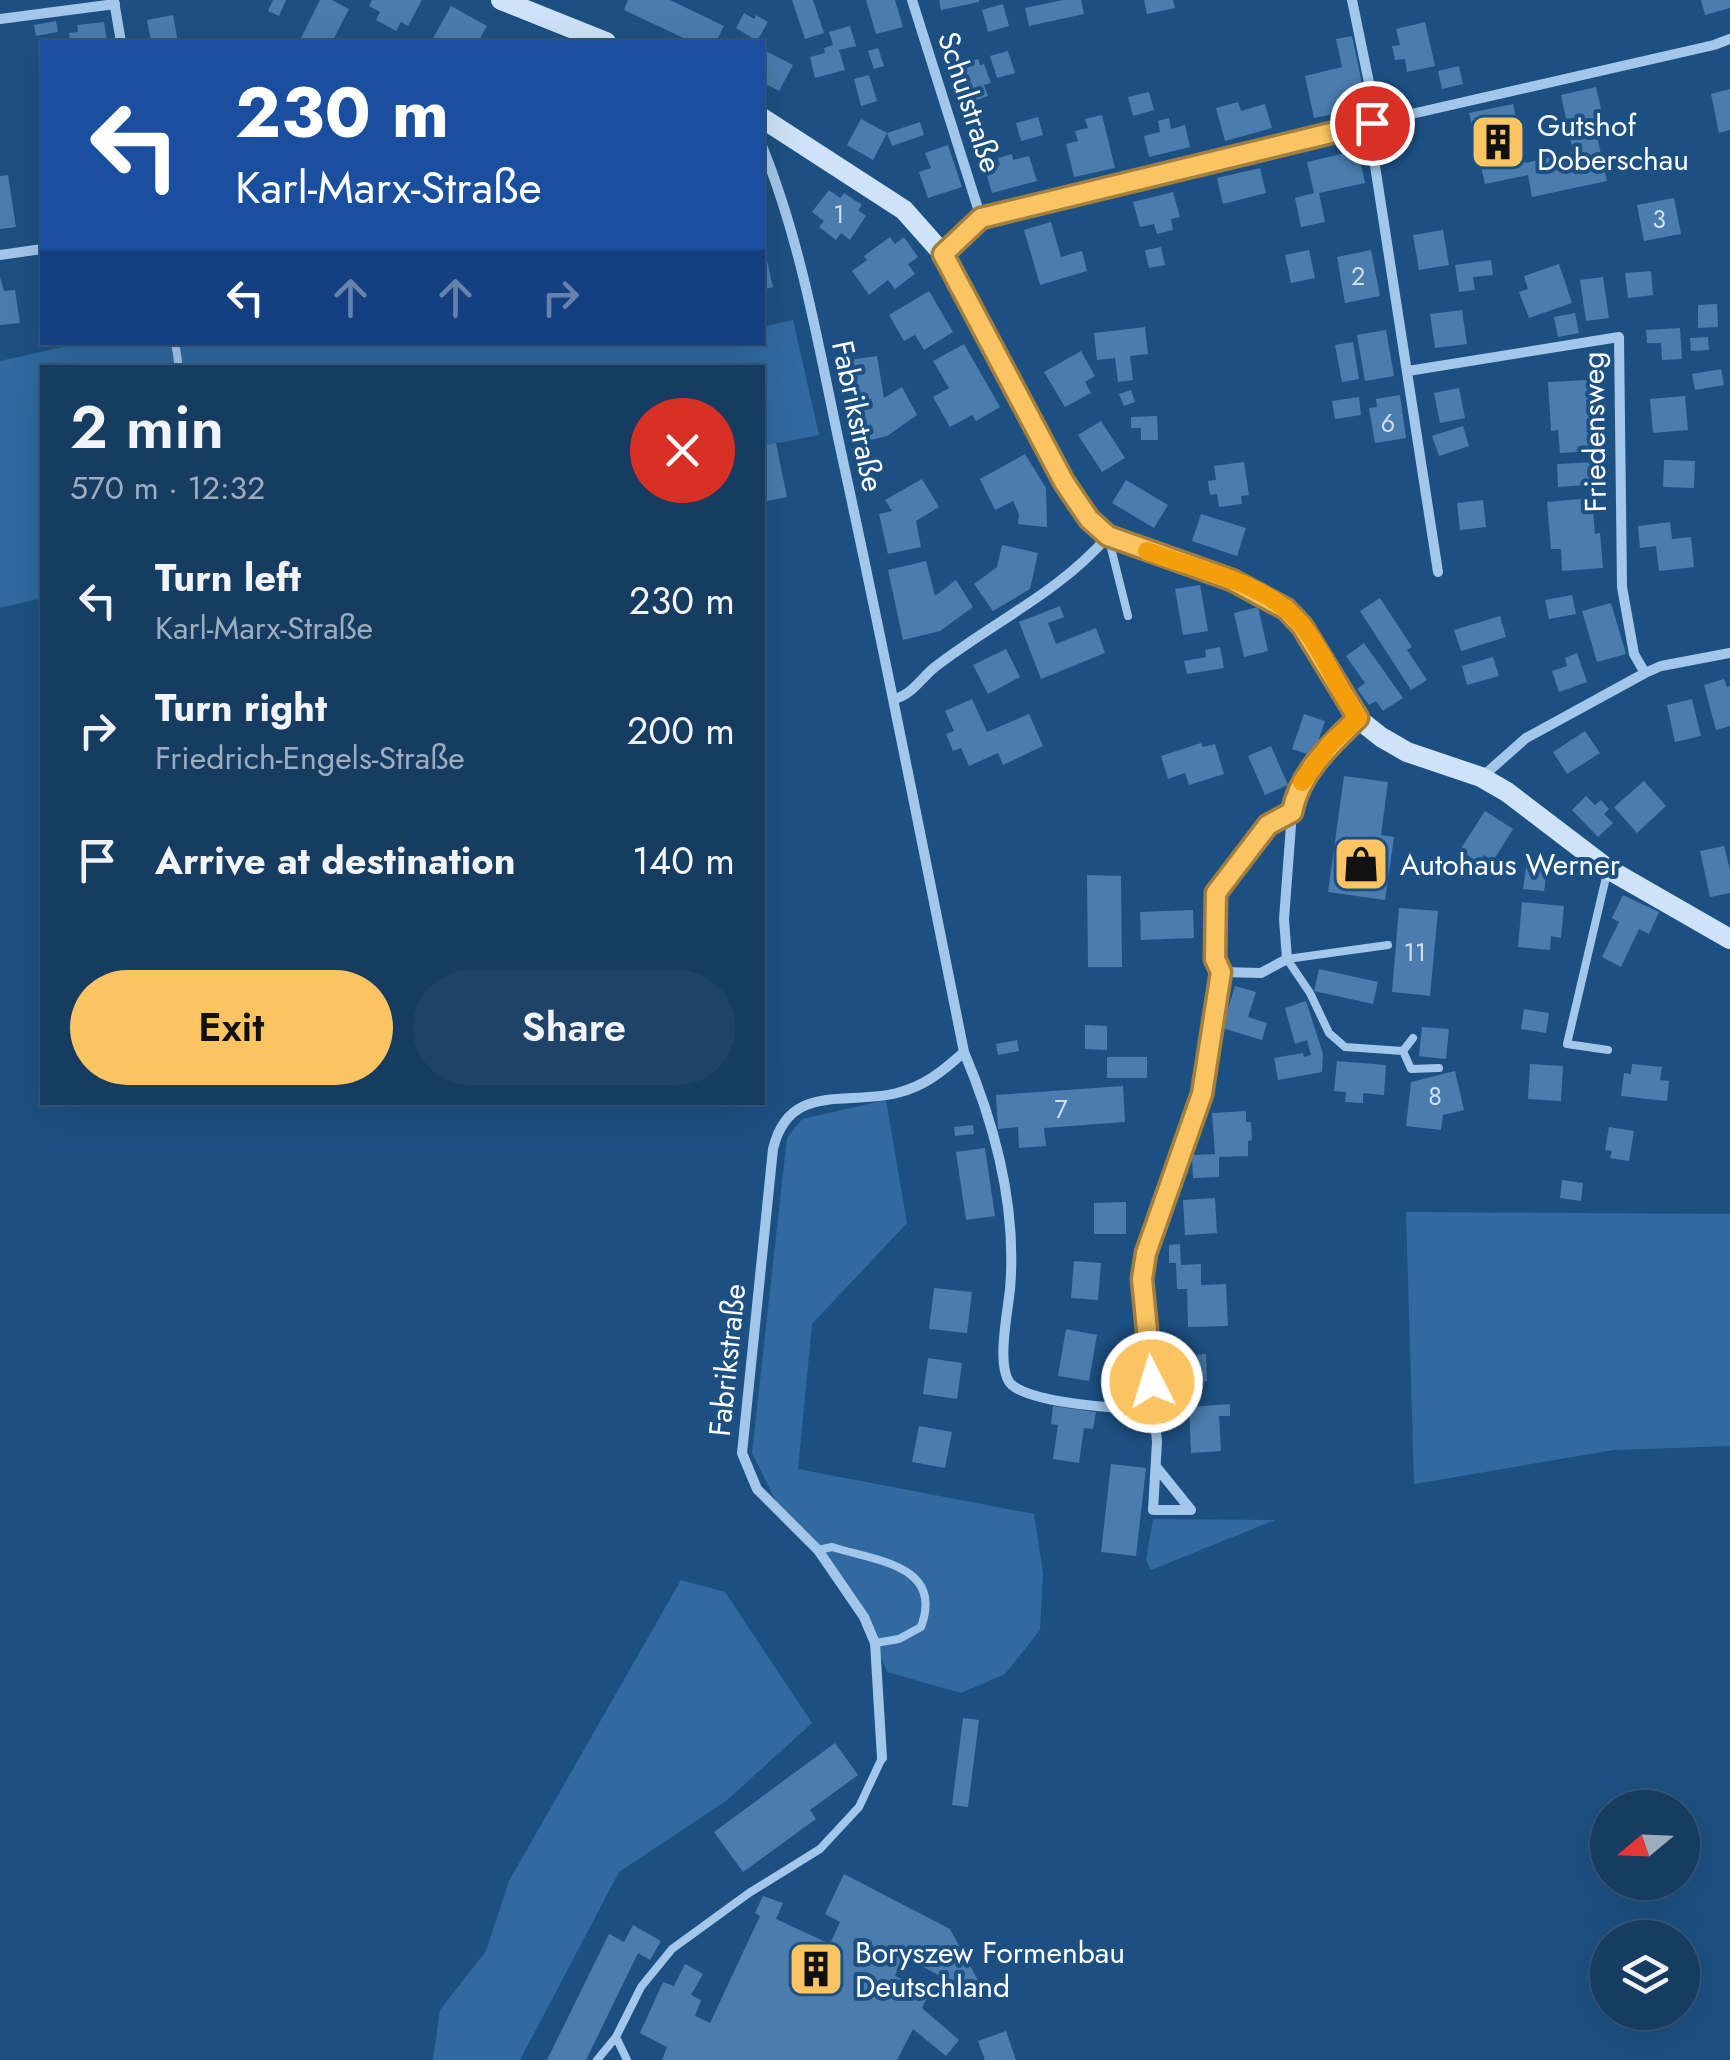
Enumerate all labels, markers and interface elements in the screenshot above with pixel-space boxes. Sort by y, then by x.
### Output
street label: Schulstraße [927,26,1013,178]
text: 230 m [235,62,449,163]
icon: left [70,80,200,210]
pin [1330,81,1415,166]
icon: arrive [1345,96,1400,151]
place label: Gutshof Doberschau [1537,104,1689,181]
building icon: Gutshof Doberschau [1468,112,1528,172]
text: Karl-Marx-Straße [235,155,542,220]
house number: 1 [833,196,845,232]
house number: 3 [1652,201,1666,237]
house number: 2 [1351,258,1365,294]
icon: left [218,270,273,325]
icon: ahead [323,270,378,325]
icon: ahead [428,270,483,325]
icon: right [533,270,588,325]
street label: Fabrikstraße [821,337,895,495]
street label: Friedensweg [1571,351,1617,513]
text: 2 min [70,384,224,471]
button: close [630,398,735,503]
house number: 6 [1381,405,1395,441]
text: 570 m · 12:32 [70,465,265,511]
text: Turn left [155,550,301,605]
icon: left [70,573,125,628]
text: 230 m [629,573,735,628]
text: Karl-Marx-Straße [155,605,373,651]
text: Turn right [155,680,327,735]
icon: right [70,703,125,758]
text: 200 m [627,703,735,758]
text: Friedrich-Engels-Straße [155,735,465,781]
icon: arrive [70,833,125,888]
text: Arrive at destination [155,833,516,888]
text: 140 m [632,833,735,888]
shop icon: Autohaus Werner [1331,834,1391,894]
place label: Autohaus Werner [1400,843,1621,886]
house number: 11 [1404,934,1426,970]
button: Exit [70,970,393,1085]
button: Share [413,970,735,1085]
house number: 8 [1428,1078,1442,1114]
house number: 7 [1054,1091,1068,1127]
street label: Fabrikstraße [698,1282,756,1438]
position arrow [1100,1330,1204,1434]
north arrow [1590,1790,1700,1900]
map controls [1590,1790,1700,2030]
button: layers [1590,1920,1700,2030]
place label: Boryszew Formenbau Deutschland [855,1931,1125,2008]
building icon: Boryszew Formenbau Deutschland [786,1939,846,1999]

